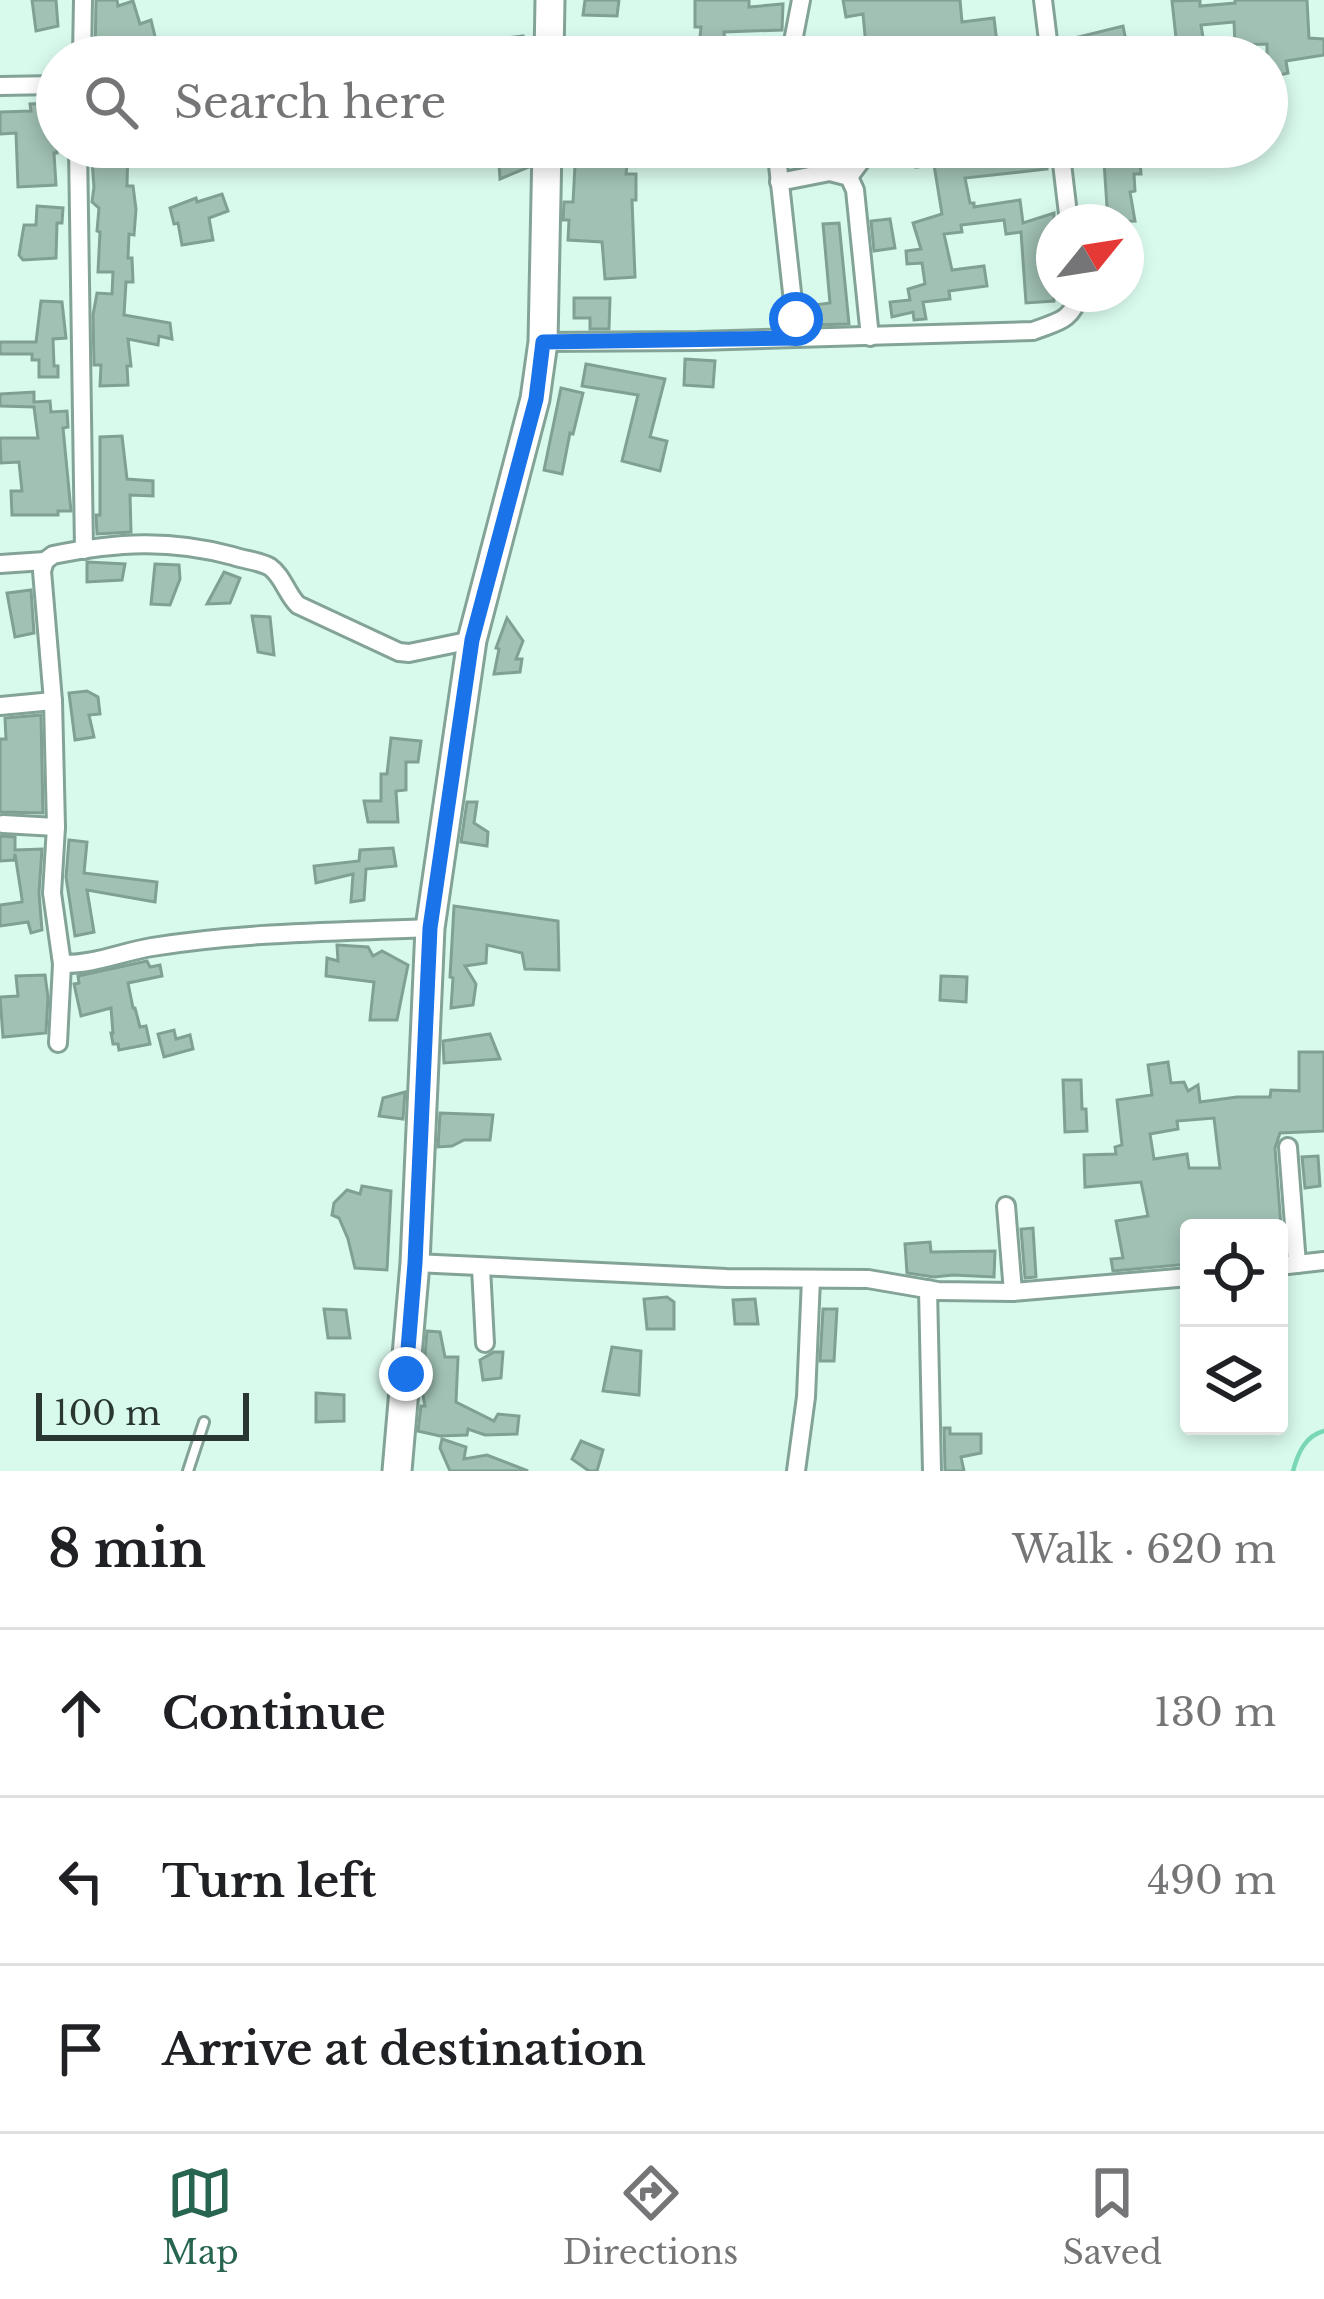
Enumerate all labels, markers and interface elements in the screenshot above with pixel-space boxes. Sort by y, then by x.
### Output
search box [36,36,1288,168]
icon: search [78,69,144,135]
text: Search here [174,74,446,130]
north arrow [1036,204,1144,312]
route start [769,292,823,346]
map controls [1180,1219,1288,1435]
button: locate [1180,1219,1288,1327]
button: layers [1180,1327,1288,1435]
route end [379,1347,433,1401]
scale bar [36,1387,249,1440]
text: 100 m [54,1393,161,1434]
text: 8 min [48,1518,206,1581]
text: Walk · 620 m [1012,1525,1276,1574]
icon: ahead [48,1680,114,1746]
text: Continue [162,1685,386,1741]
text: 130 m [1154,1688,1276,1737]
icon: left [48,1848,114,1914]
text: Turn left [162,1853,376,1909]
text: 490 m [1147,1856,1276,1905]
icon: arrive [48,2016,114,2082]
text: Arrive at destination [162,2021,646,2077]
tab: Map [162,2160,239,2273]
tab: Directions [563,2160,738,2273]
tab: Saved [1062,2160,1162,2273]

